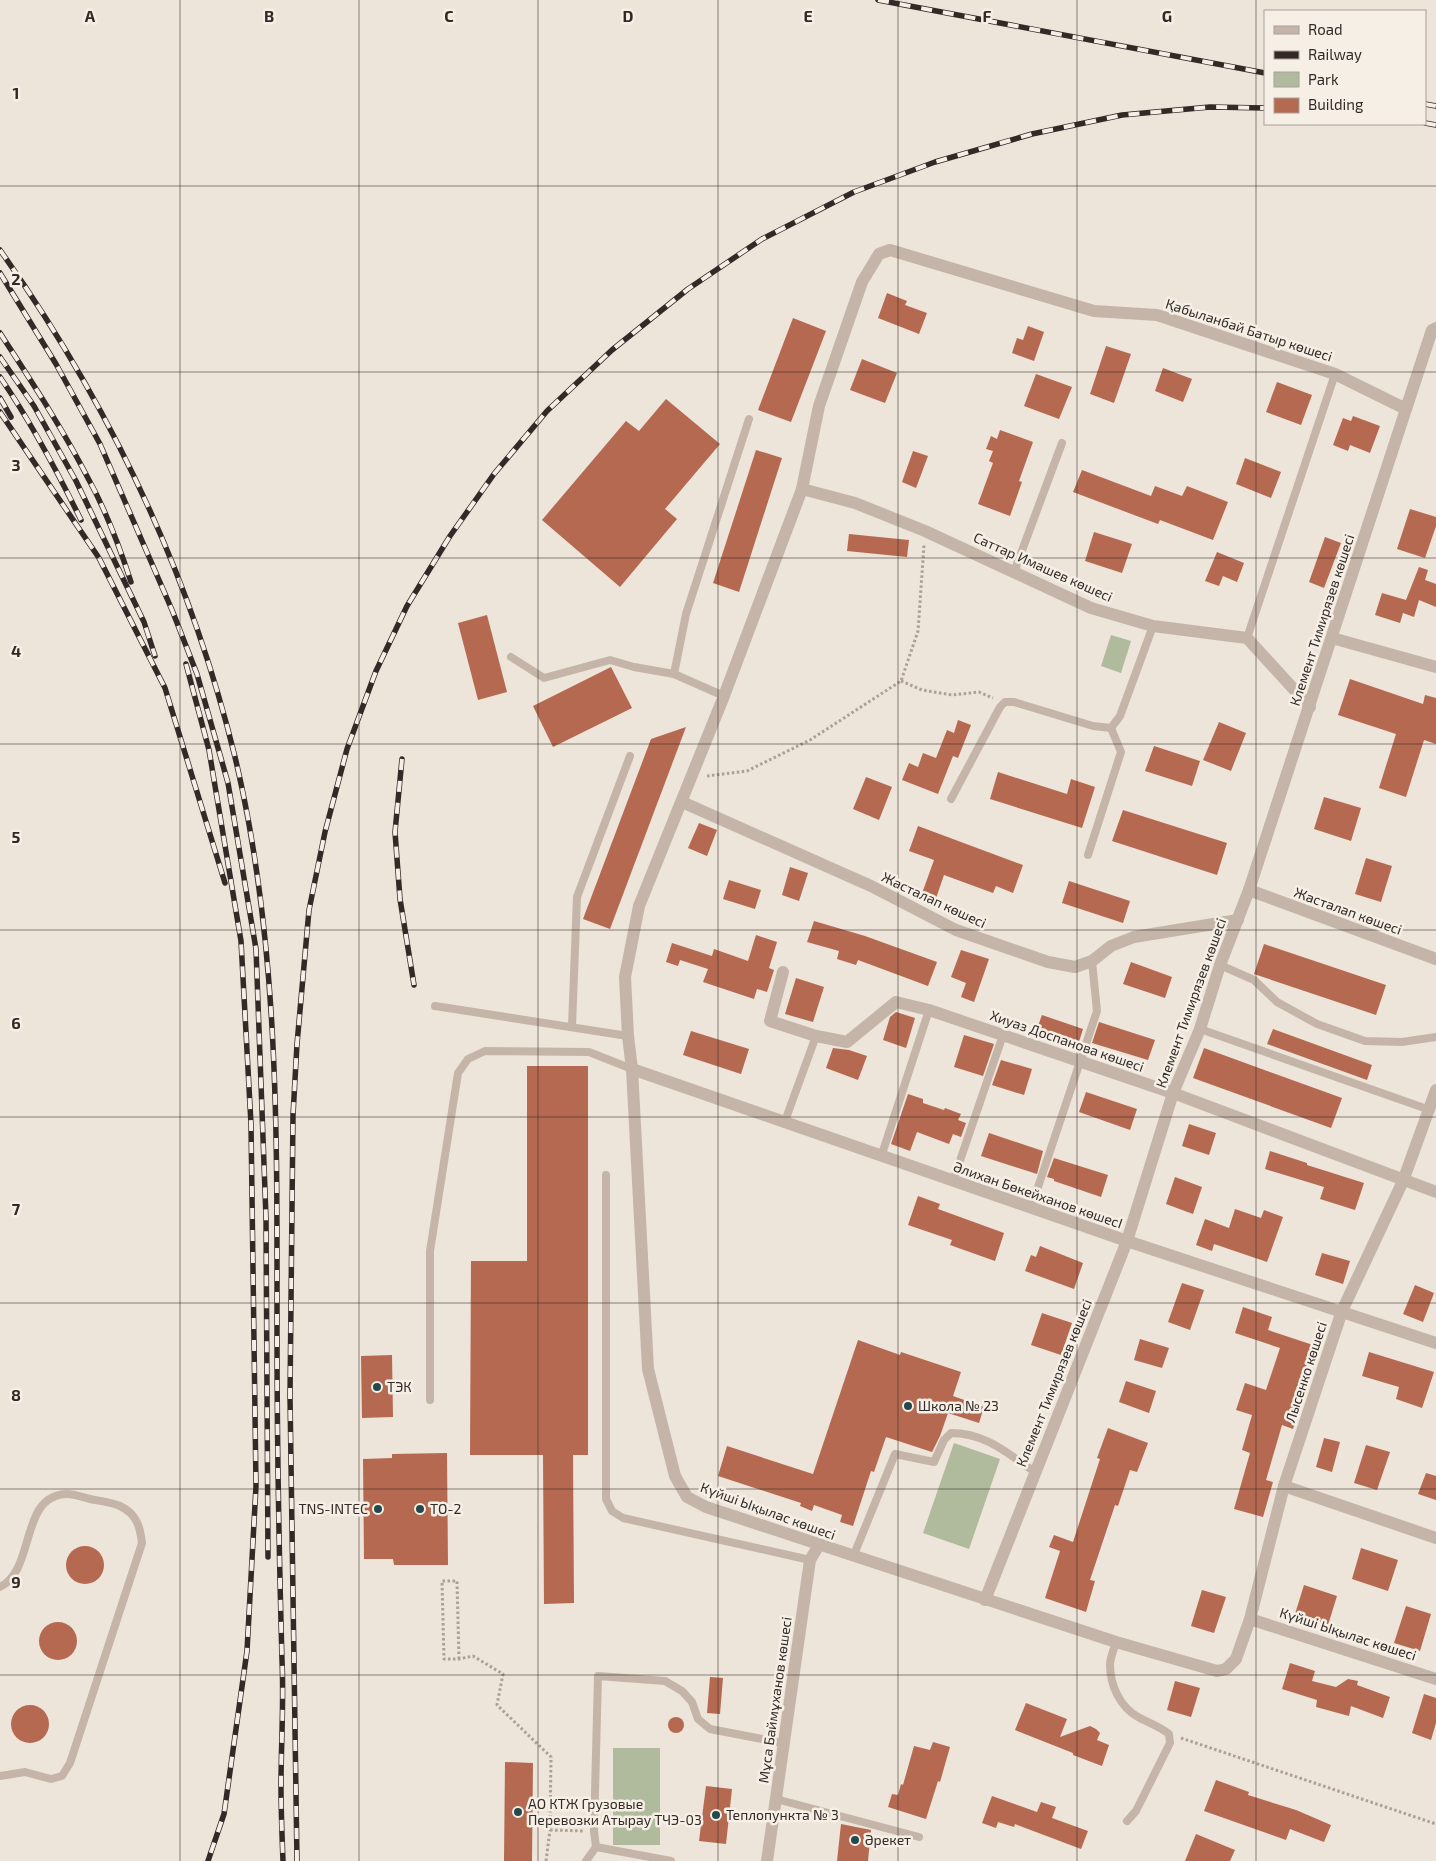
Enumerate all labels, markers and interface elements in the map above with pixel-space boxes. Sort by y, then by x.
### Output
text: A [85,6,96,25]
text: B [264,6,274,25]
text: C [444,6,454,25]
text: D [623,6,634,25]
text: E [803,6,813,25]
text: F [983,6,992,25]
text: G [1162,6,1172,25]
legend [1264,10,1426,125]
text: Road [1308,20,1343,38]
text: Railway [1308,45,1362,63]
text: Park [1308,70,1339,88]
text: 1 [13,83,19,102]
text: Building [1308,95,1364,113]
text: 2 [11,269,21,288]
street label: Қабыланбай Батыр көшесі [1164,294,1335,365]
text: 3 [11,455,21,474]
street label: Саттар Имашев көшесі [971,528,1115,605]
street label: Клемент Тимирязев көшесі [1286,532,1357,708]
text: 4 [11,641,21,660]
text: 5 [12,827,21,846]
street label: Жасталап көшесі [879,868,989,931]
street label: Жасталап көшесі [1292,883,1404,938]
street label: Клемент Тимирязев көшесі [1152,916,1229,1090]
street label: Хиуаз Доспанова көшесі [988,1006,1146,1075]
text: 6 [11,1013,21,1032]
street label: Әлихан Бөкейханов көшесI [951,1158,1125,1231]
text: 7 [12,1199,21,1218]
street label: Клемент Тимирязев көшесі [1012,1296,1095,1469]
street label: Лысенко көшесі [1281,1319,1330,1424]
place label: ТЭК [387,1378,412,1395]
marker: ТЭК [371,1381,383,1393]
text: 8 [11,1385,21,1404]
place label: Школа № 23 [918,1397,999,1414]
marker: Школа № 23 [902,1400,914,1412]
street label: Күйші Ықылас көшесі [698,1478,838,1543]
place label: TNS-INTEC [298,1500,368,1517]
place label: ТО-2 [430,1500,462,1517]
marker: TNS-INTEC [372,1503,384,1515]
marker: ТО-2 [414,1503,426,1515]
text: 9 [11,1572,21,1591]
street label: Күйші Ықылас көшесі [1278,1603,1419,1664]
street label: Мұса Баймұханов көшесі [754,1616,795,1784]
place label: АО КТЖ Грузовые Перевозки Атырау ТЧЭ-03 [528,1795,702,1828]
marker: АО КТЖ Грузовые Перевозки Атырау ТЧЭ-03 [512,1806,524,1818]
place label: Теплопункта № 3 [726,1806,839,1823]
marker: Теплопункта № 3 [710,1809,722,1821]
place label: Әрекет [865,1831,911,1848]
marker: Әрекет [849,1834,861,1846]

